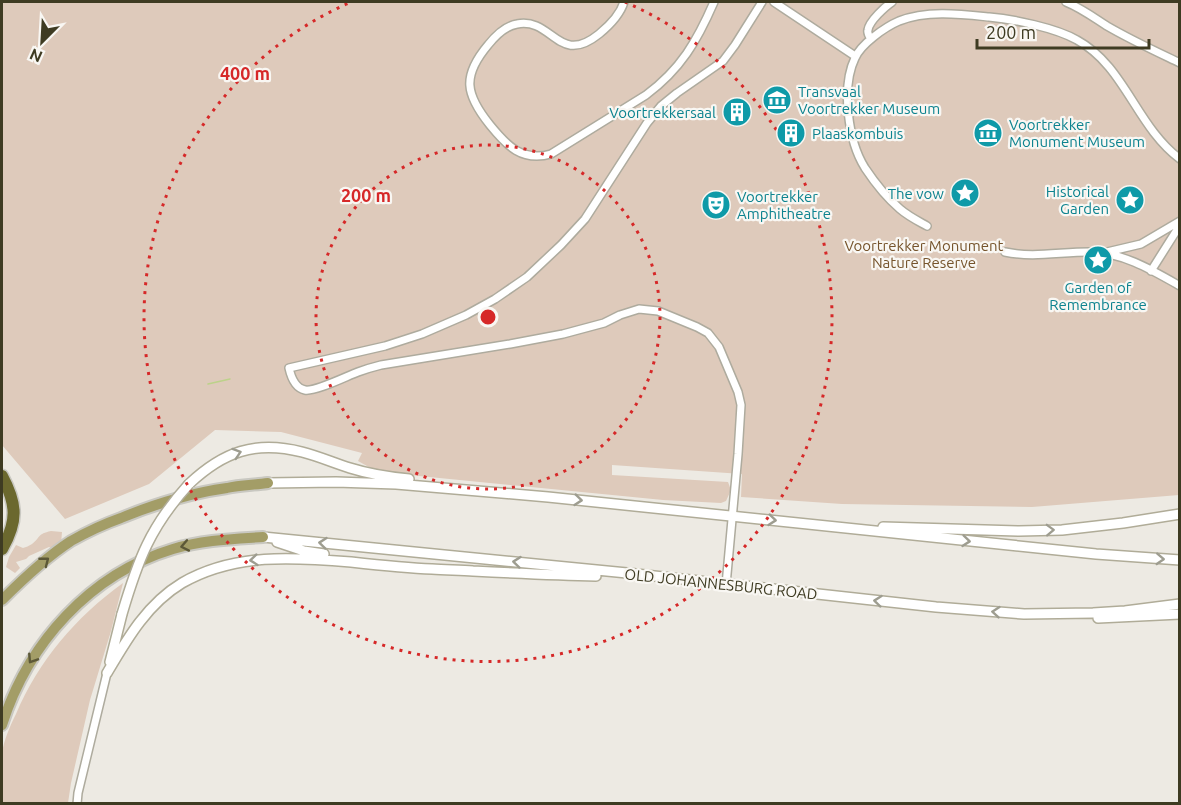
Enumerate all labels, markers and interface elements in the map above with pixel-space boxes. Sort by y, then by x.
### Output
north arrow [12,12,72,72]
scale bar [977,12,1150,50]
text: 200 m [986,22,1036,42]
text: N [27,45,45,66]
text: 400 m [220,63,270,83]
place label: Transvaal Voortrekker Museum [798,83,940,117]
museum icon: Transvaal Voortrekker Museum [761,84,793,116]
building icon: Voortrekkersaal [721,96,753,128]
place label: Voortrekkersaal [609,104,716,121]
place label: Voortrekker Monument Museum [1009,116,1145,150]
building icon: Plaaskombuis [775,117,807,149]
museum icon: Voortrekker Monument Museum [972,117,1004,149]
place label: Plaaskombuis [812,125,903,142]
place icon: The vow [949,177,981,209]
place label: Historical Garden [1046,183,1109,217]
place icon: Historical Garden [1114,184,1146,216]
text: 200 m [341,185,391,205]
place label: The vow [888,185,944,202]
place label: Voortrekker Amphitheatre [737,188,831,222]
theatre icon: Voortrekker Amphitheatre [700,189,732,221]
park label: Voortrekker Monument Nature Reserve [845,237,1004,271]
place icon: Garden of Remembrance [1082,244,1114,276]
place label: Garden of Remembrance [1049,279,1147,313]
centre of rings [478,307,498,327]
one-way arrow [231,448,242,460]
one-way arrow [573,493,582,506]
one-way arrow [767,513,776,526]
one-way arrow [1046,524,1055,537]
one-way arrow [961,534,970,547]
one-way arrow [318,537,327,550]
one-way arrow [180,539,190,552]
one-way arrow [1155,552,1164,565]
one-way arrow [250,553,259,566]
one-way arrow [512,557,522,569]
one-way arrow [38,558,49,569]
street label: OLD JOHANNESBURG ROAD [624,565,818,603]
one-way arrow [873,595,882,608]
one-way arrow [991,606,1000,619]
one-way arrow [27,653,39,663]

